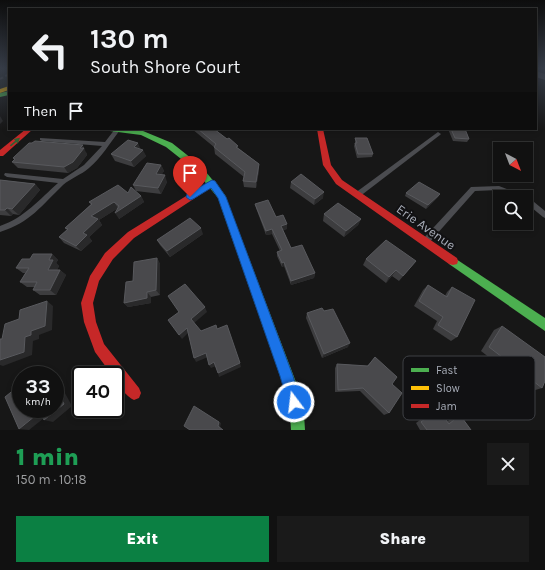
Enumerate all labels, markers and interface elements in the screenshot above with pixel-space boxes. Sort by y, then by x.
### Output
text: 130 m [90,22,169,55]
icon: left [24,24,76,76]
text: South Shore Court [90,56,240,78]
icon: arrive [65,100,87,122]
text: Then [24,102,57,120]
one-way arrow [10,137,20,146]
north arrow [493,142,533,182]
map controls [493,142,533,230]
pin [173,156,207,197]
icon: arrive [179,162,201,184]
button: search [493,190,533,230]
street label: Erie Avenue [394,201,459,253]
legend [403,356,535,420]
text: Fast [436,364,457,377]
speed limit sign: 40 [72,366,124,418]
text: 33 [26,375,50,398]
position arrow [273,381,315,423]
text: Slow [436,382,460,395]
text: km/h [25,396,51,408]
text: Jam [436,400,457,413]
text: 1 min [16,443,79,471]
button: close [487,443,529,485]
text: 150 m · 10:18 [16,472,86,487]
button: Exit [16,516,269,562]
button: Share [277,516,529,562]

